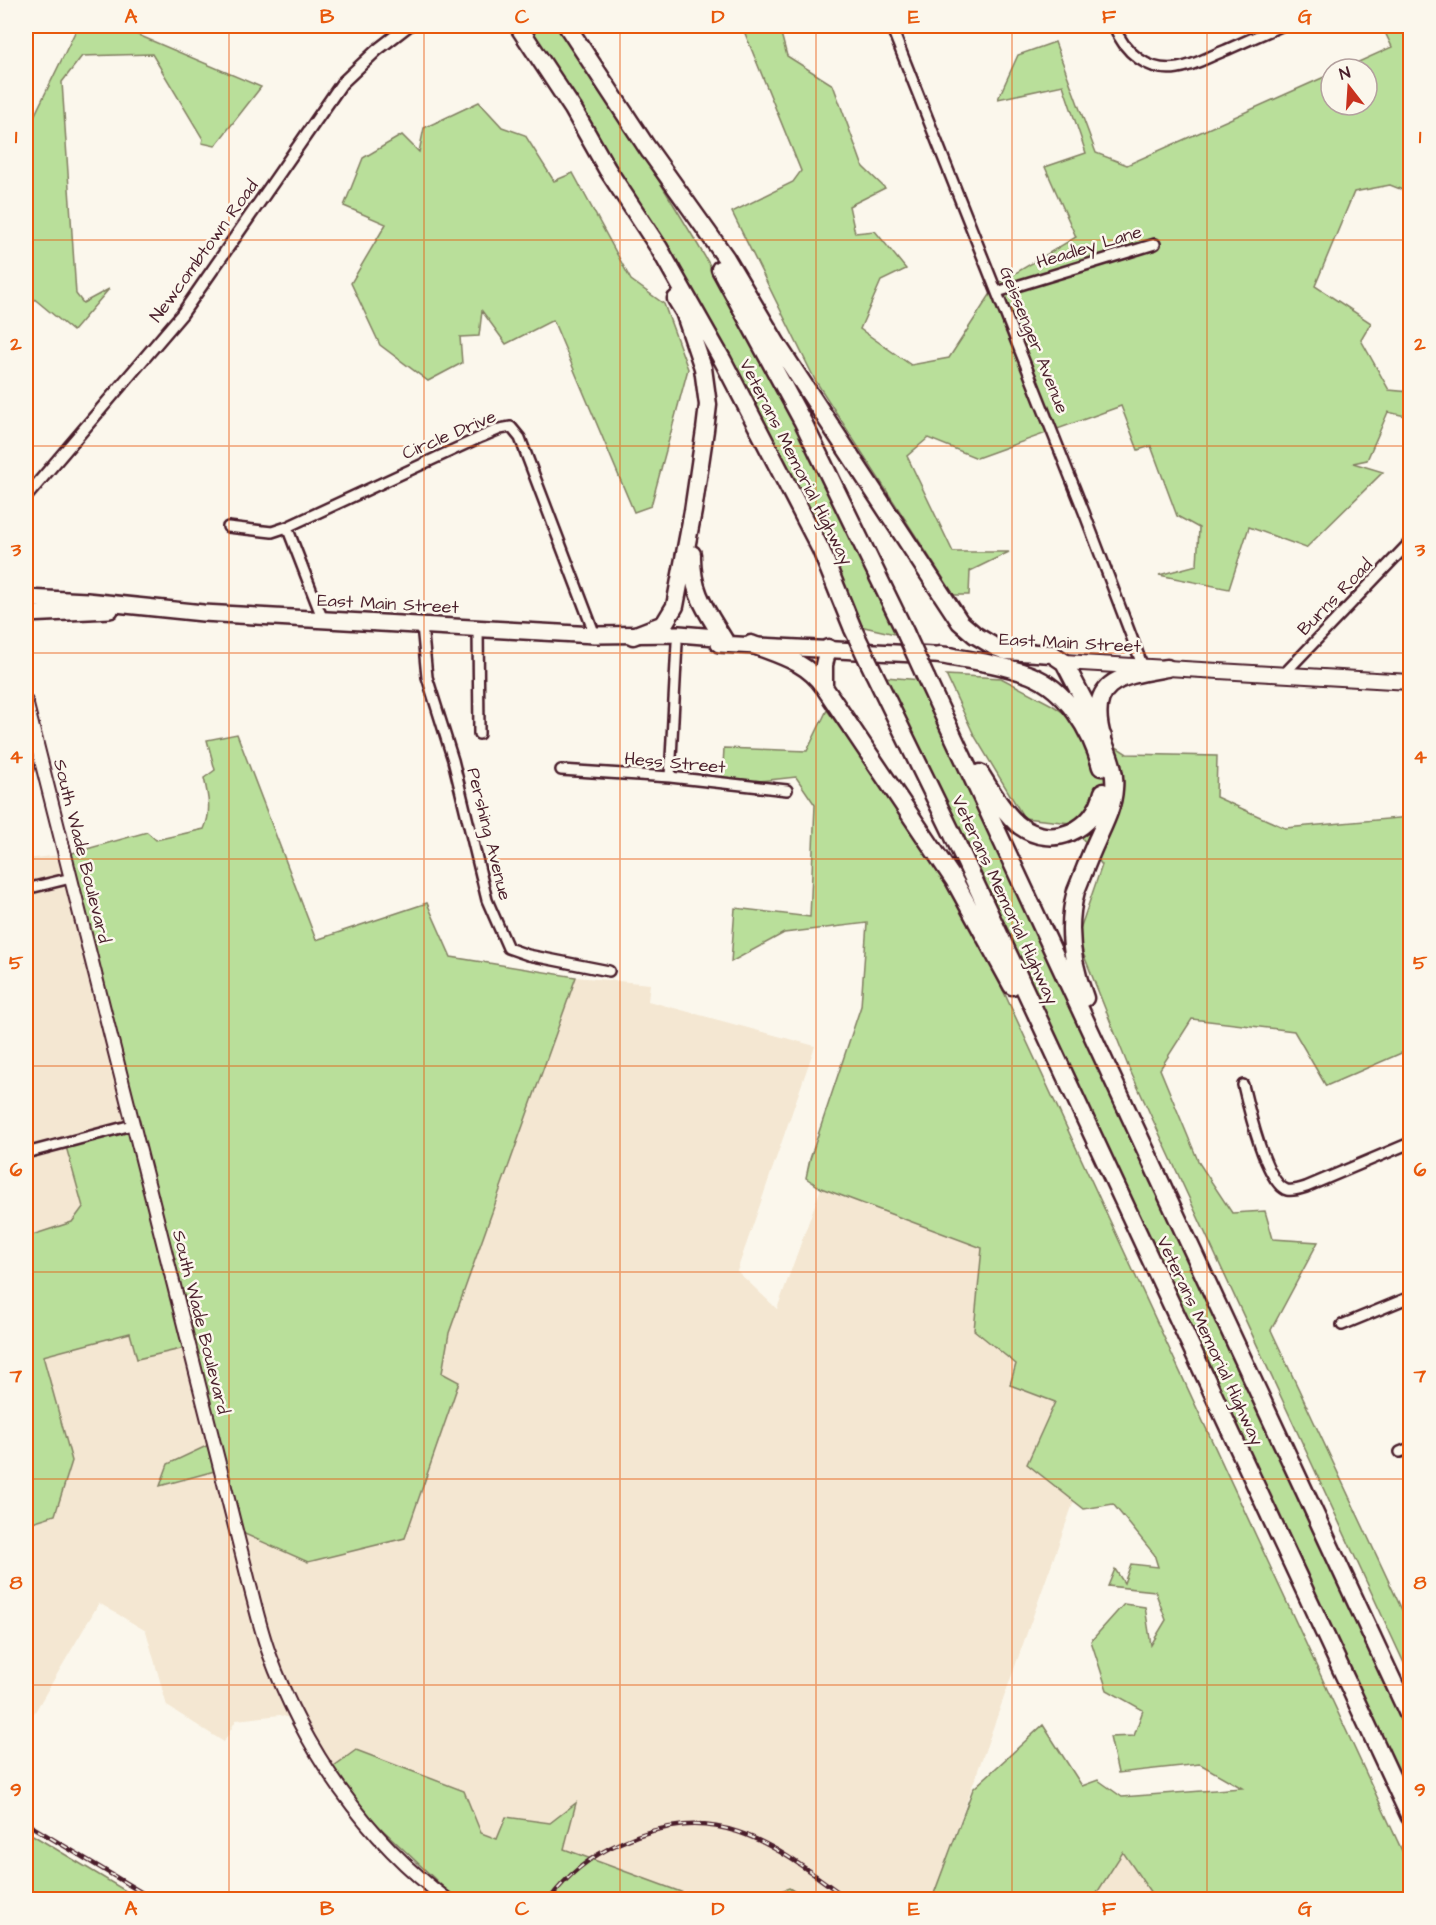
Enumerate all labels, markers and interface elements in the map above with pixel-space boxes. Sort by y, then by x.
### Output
text: A [125,3,138,31]
text: B [320,3,335,31]
text: C [515,3,530,31]
text: D [712,3,725,31]
text: E [908,3,920,31]
text: F [1102,3,1117,31]
text: G [1298,3,1312,31]
north arrow [1319,57,1379,117]
text: N [1337,62,1353,86]
text: 1 [15,123,18,151]
text: 1 [1419,123,1422,151]
street label: Newcombtown Road [144,175,264,327]
street label: Headley Lane [1033,219,1145,276]
street label: Geissenger Avenue [992,263,1075,418]
text: 2 [9,330,22,358]
text: 2 [1413,330,1426,358]
street label: Veterans Memorial Highway [732,355,859,570]
street label: Circle Drive [398,404,500,466]
text: 3 [10,536,22,564]
text: 3 [1414,536,1426,564]
street label: Burns Road [1292,553,1378,641]
street label: East Main Street [317,588,460,620]
street label: East Main Street [999,627,1142,659]
text: 4 [9,743,23,771]
text: 4 [1413,743,1427,771]
street label: Hess Street [623,746,727,780]
street label: South Wade Boulevard [47,756,117,946]
street label: Pershing Avenue [459,765,518,903]
street label: Veterans Memorial Highway [945,791,1065,1009]
text: 5 [9,949,24,977]
text: 5 [1413,949,1428,977]
text: 6 [10,1156,23,1184]
text: 6 [1414,1156,1427,1184]
street label: South Wade Boulevard [166,1227,236,1417]
street label: Veterans Memorial Highway [1150,1232,1270,1450]
text: 7 [9,1362,23,1390]
text: 7 [1413,1362,1427,1390]
text: 8 [10,1569,23,1597]
text: 8 [1414,1569,1427,1597]
text: 9 [10,1776,22,1804]
text: 9 [1414,1776,1426,1804]
text: A [125,1895,138,1923]
text: B [320,1895,335,1923]
text: C [515,1895,530,1923]
text: D [712,1895,725,1923]
text: E [908,1895,920,1923]
text: F [1102,1895,1117,1923]
text: G [1298,1895,1312,1923]

